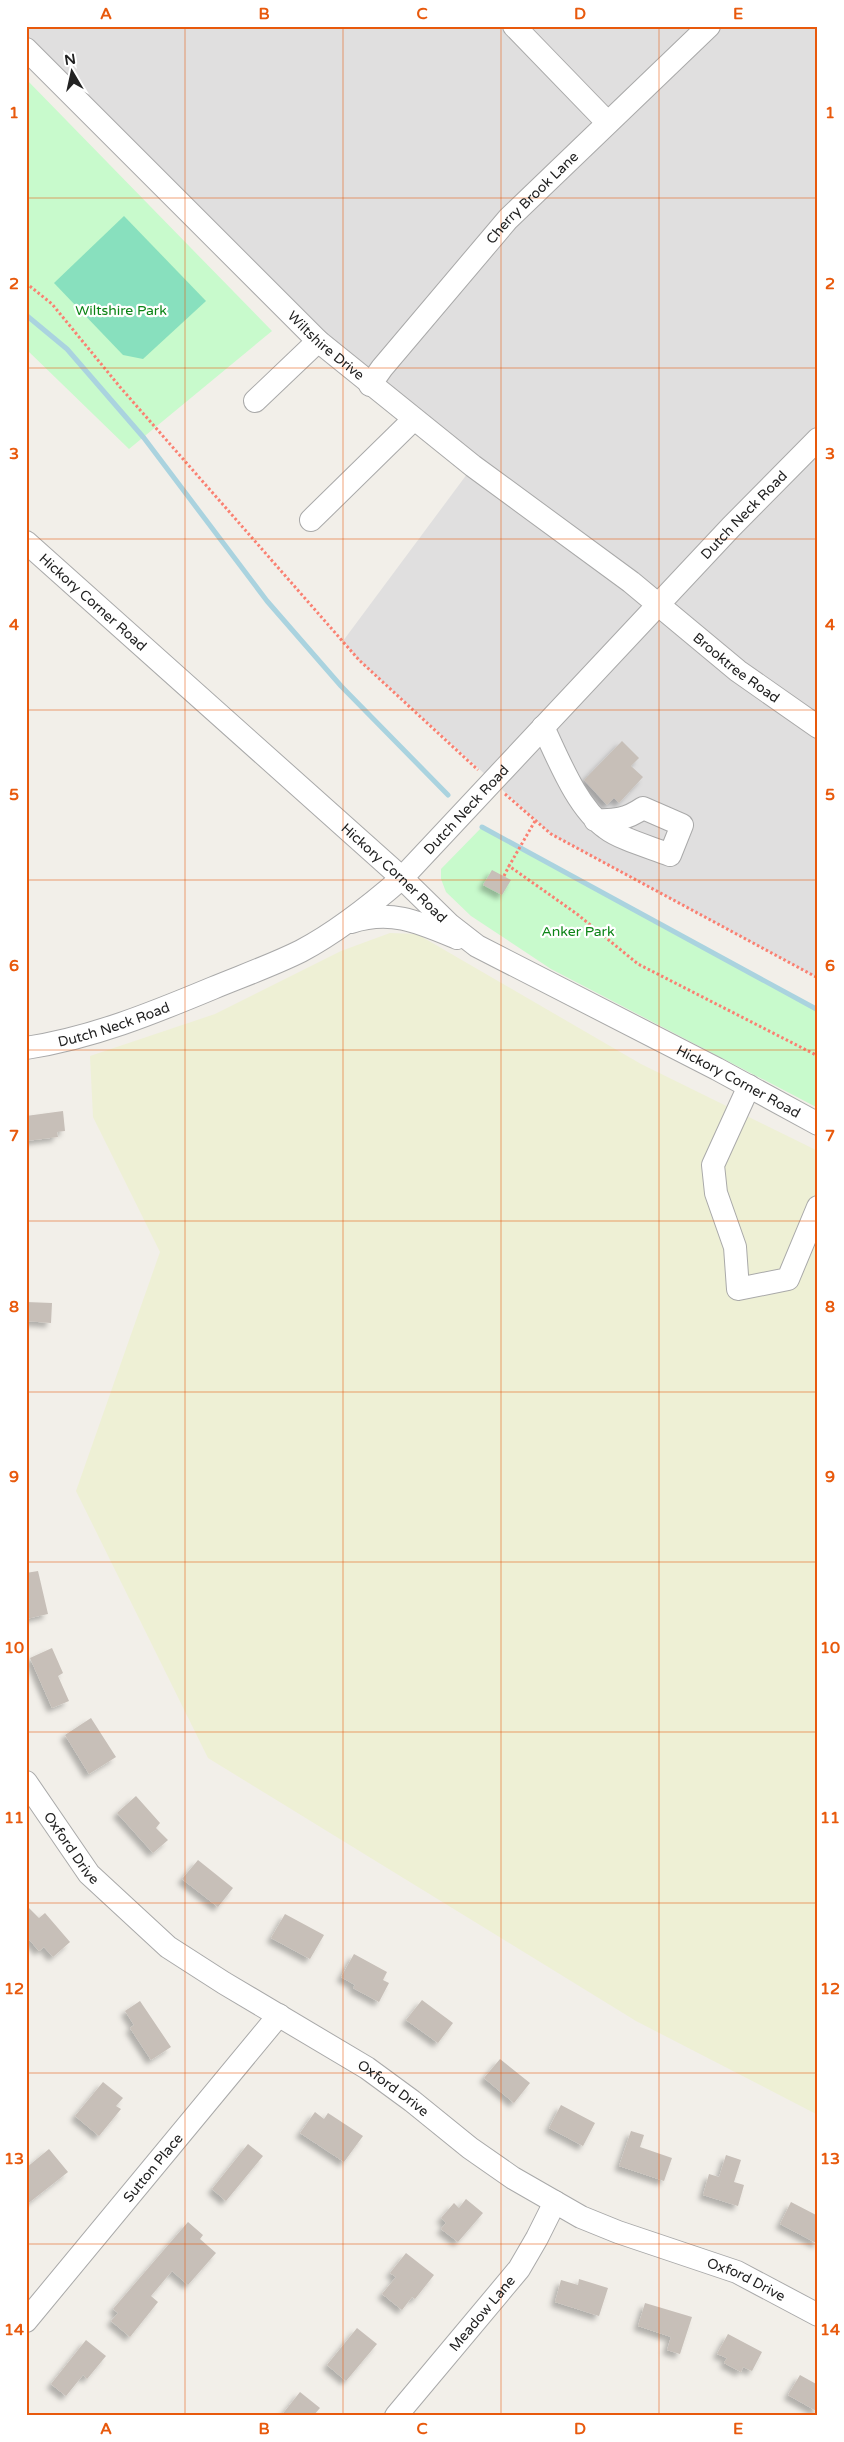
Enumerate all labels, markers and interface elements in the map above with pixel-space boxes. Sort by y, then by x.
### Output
text: A [100,4,112,24]
text: B [258,4,270,24]
text: C [416,4,428,24]
text: D [574,4,586,24]
text: E [733,4,743,24]
north arrow [48,48,98,98]
text: N [63,50,77,69]
text: 1 [9,103,19,123]
text: 1 [825,103,835,123]
street label: Cherry Brook Lane [483,148,582,248]
text: 2 [9,274,19,294]
text: 2 [825,274,835,294]
park label: Wiltshire Park [75,302,167,319]
street label: Wiltshire Drive [284,308,368,384]
text: 3 [9,444,19,464]
text: 3 [825,444,835,464]
street label: Dutch Neck Road [697,467,791,563]
street label: Hickory Corner Road [36,550,150,655]
text: 4 [9,615,19,635]
text: 4 [825,615,835,635]
street label: Brooktree Road [690,629,783,707]
street label: Dutch Neck Road [420,762,513,858]
text: 5 [9,785,19,805]
text: 5 [825,785,835,805]
street label: Hickory Corner Road [338,820,450,926]
park label: Anker Park [541,923,615,940]
text: 6 [9,956,19,976]
text: 6 [825,956,835,976]
street label: Dutch Neck Road [56,999,172,1051]
street label: Hickory Corner Road [673,1042,803,1122]
text: 7 [9,1126,19,1146]
text: 7 [825,1126,835,1146]
text: 8 [9,1297,19,1317]
text: 8 [825,1297,835,1317]
text: 9 [9,1467,19,1487]
text: 9 [825,1467,835,1487]
text: 10 [4,1638,24,1658]
text: 10 [820,1638,840,1658]
text: 11 [4,1808,24,1828]
text: 11 [820,1808,840,1828]
street label: Oxford Drive [40,1809,102,1888]
text: 12 [4,1979,24,1999]
text: 12 [820,1979,840,1999]
street label: Oxford Drive [354,2056,432,2120]
street label: Sutton Place [120,2130,187,2206]
text: 13 [4,2149,24,2169]
text: 13 [820,2149,840,2169]
street label: Oxford Drive [705,2255,788,2305]
street label: Meadow Lane [446,2272,519,2355]
text: 14 [4,2320,24,2340]
text: 14 [820,2320,840,2340]
text: A [100,2419,112,2439]
text: B [258,2419,270,2439]
text: C [416,2419,428,2439]
text: D [574,2419,586,2439]
text: E [733,2419,743,2439]

